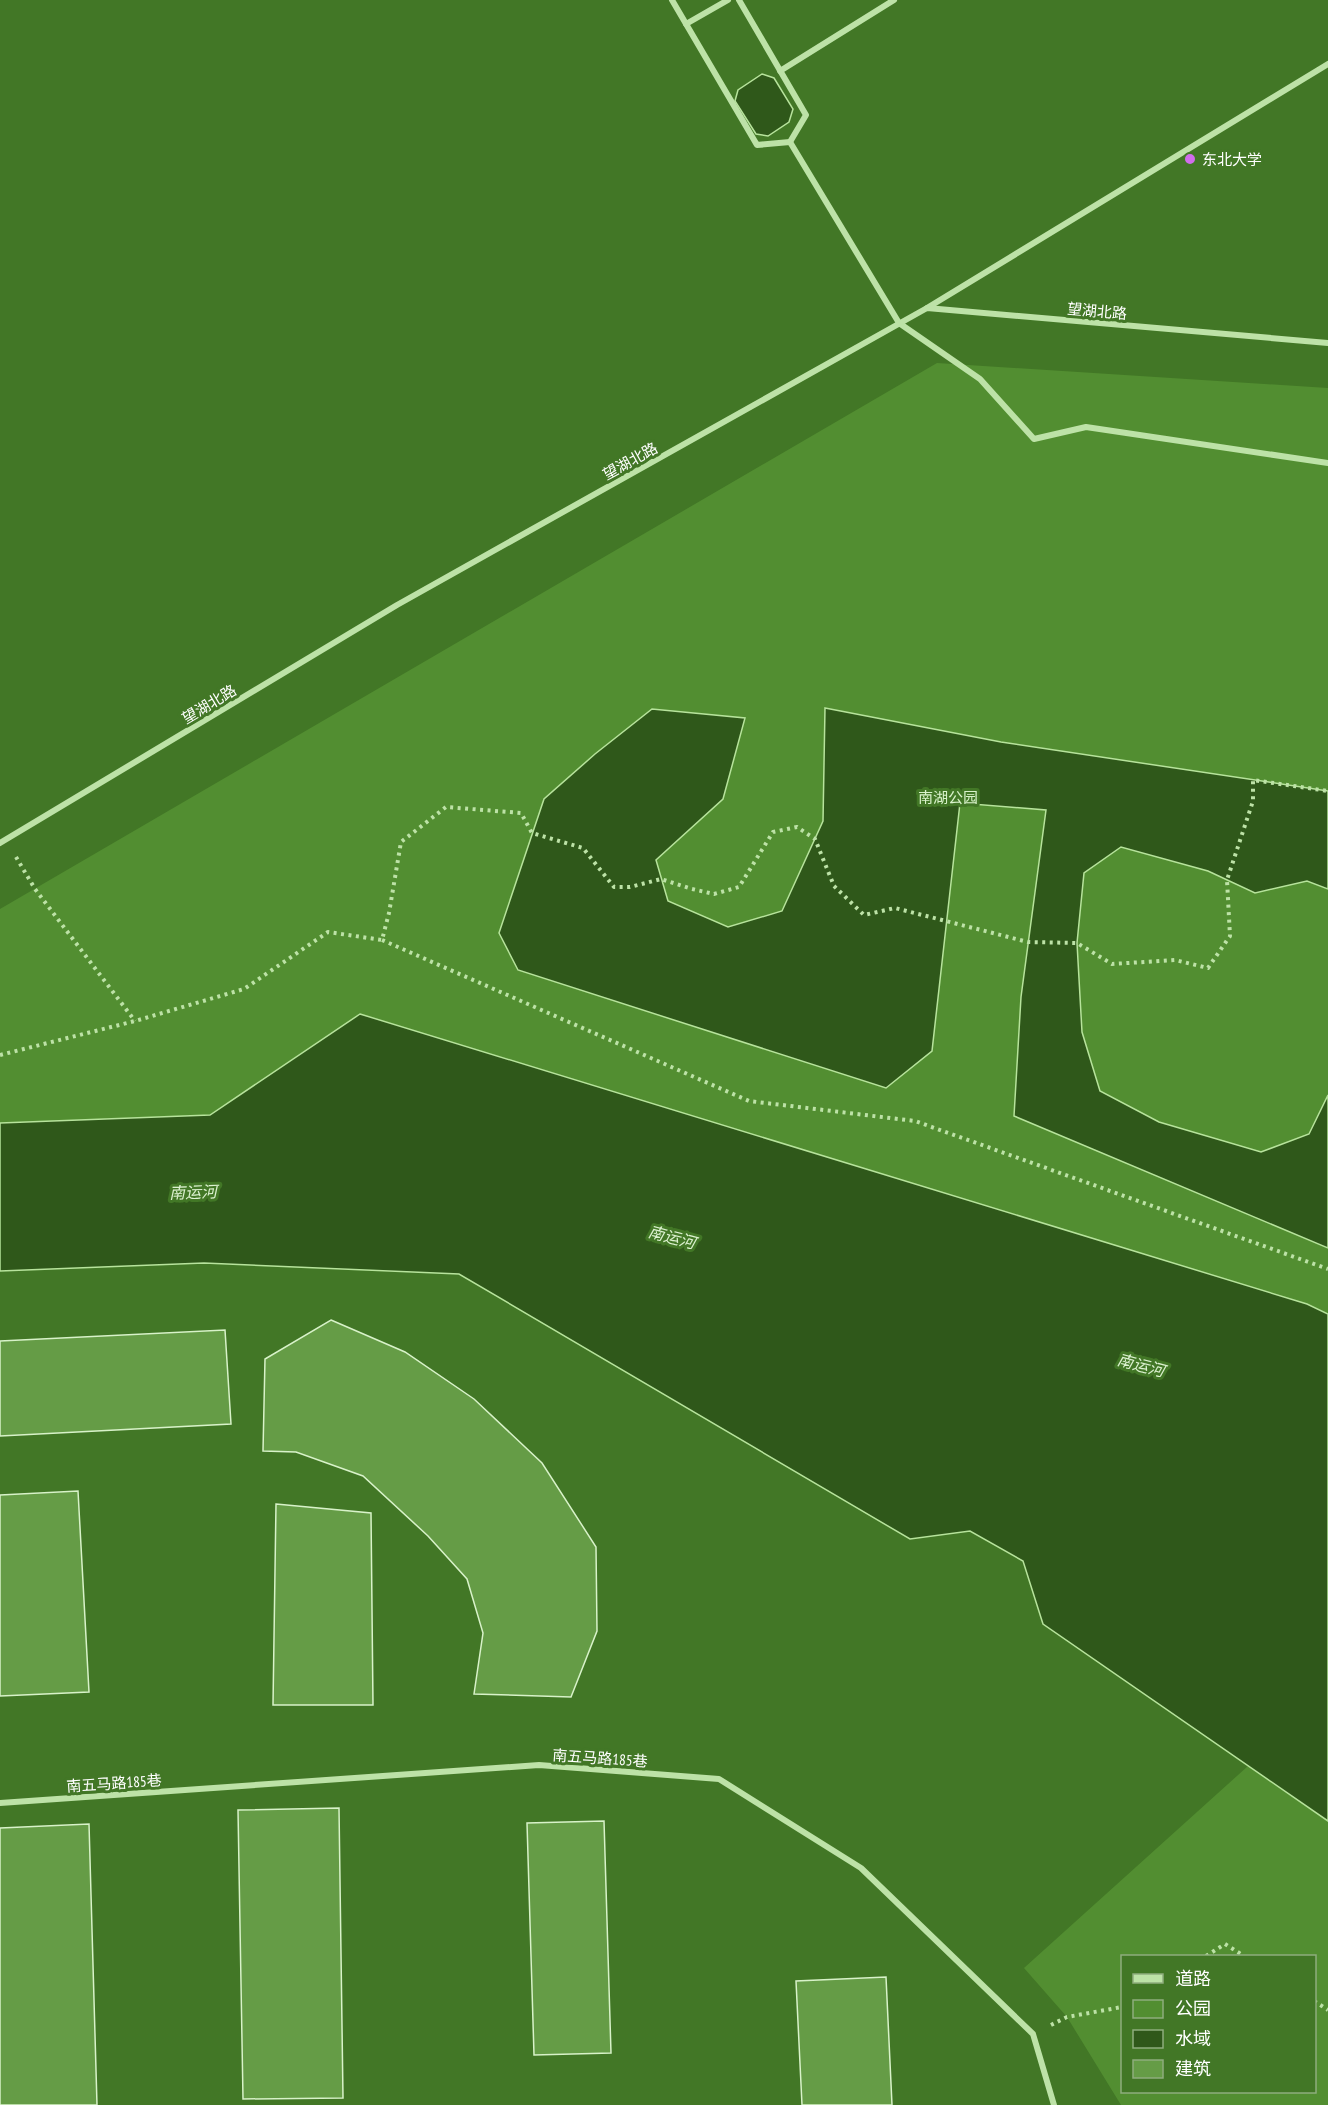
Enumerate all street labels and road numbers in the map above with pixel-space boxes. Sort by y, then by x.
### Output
street label: 望湖北路 [1066,299,1128,323]
street label: 望湖北路 [599,438,661,484]
street label: 望湖北路 [178,680,240,728]
street label: 南五马路185巷 [552,1745,648,1771]
street label: 南五马路185巷 [66,1770,162,1796]

